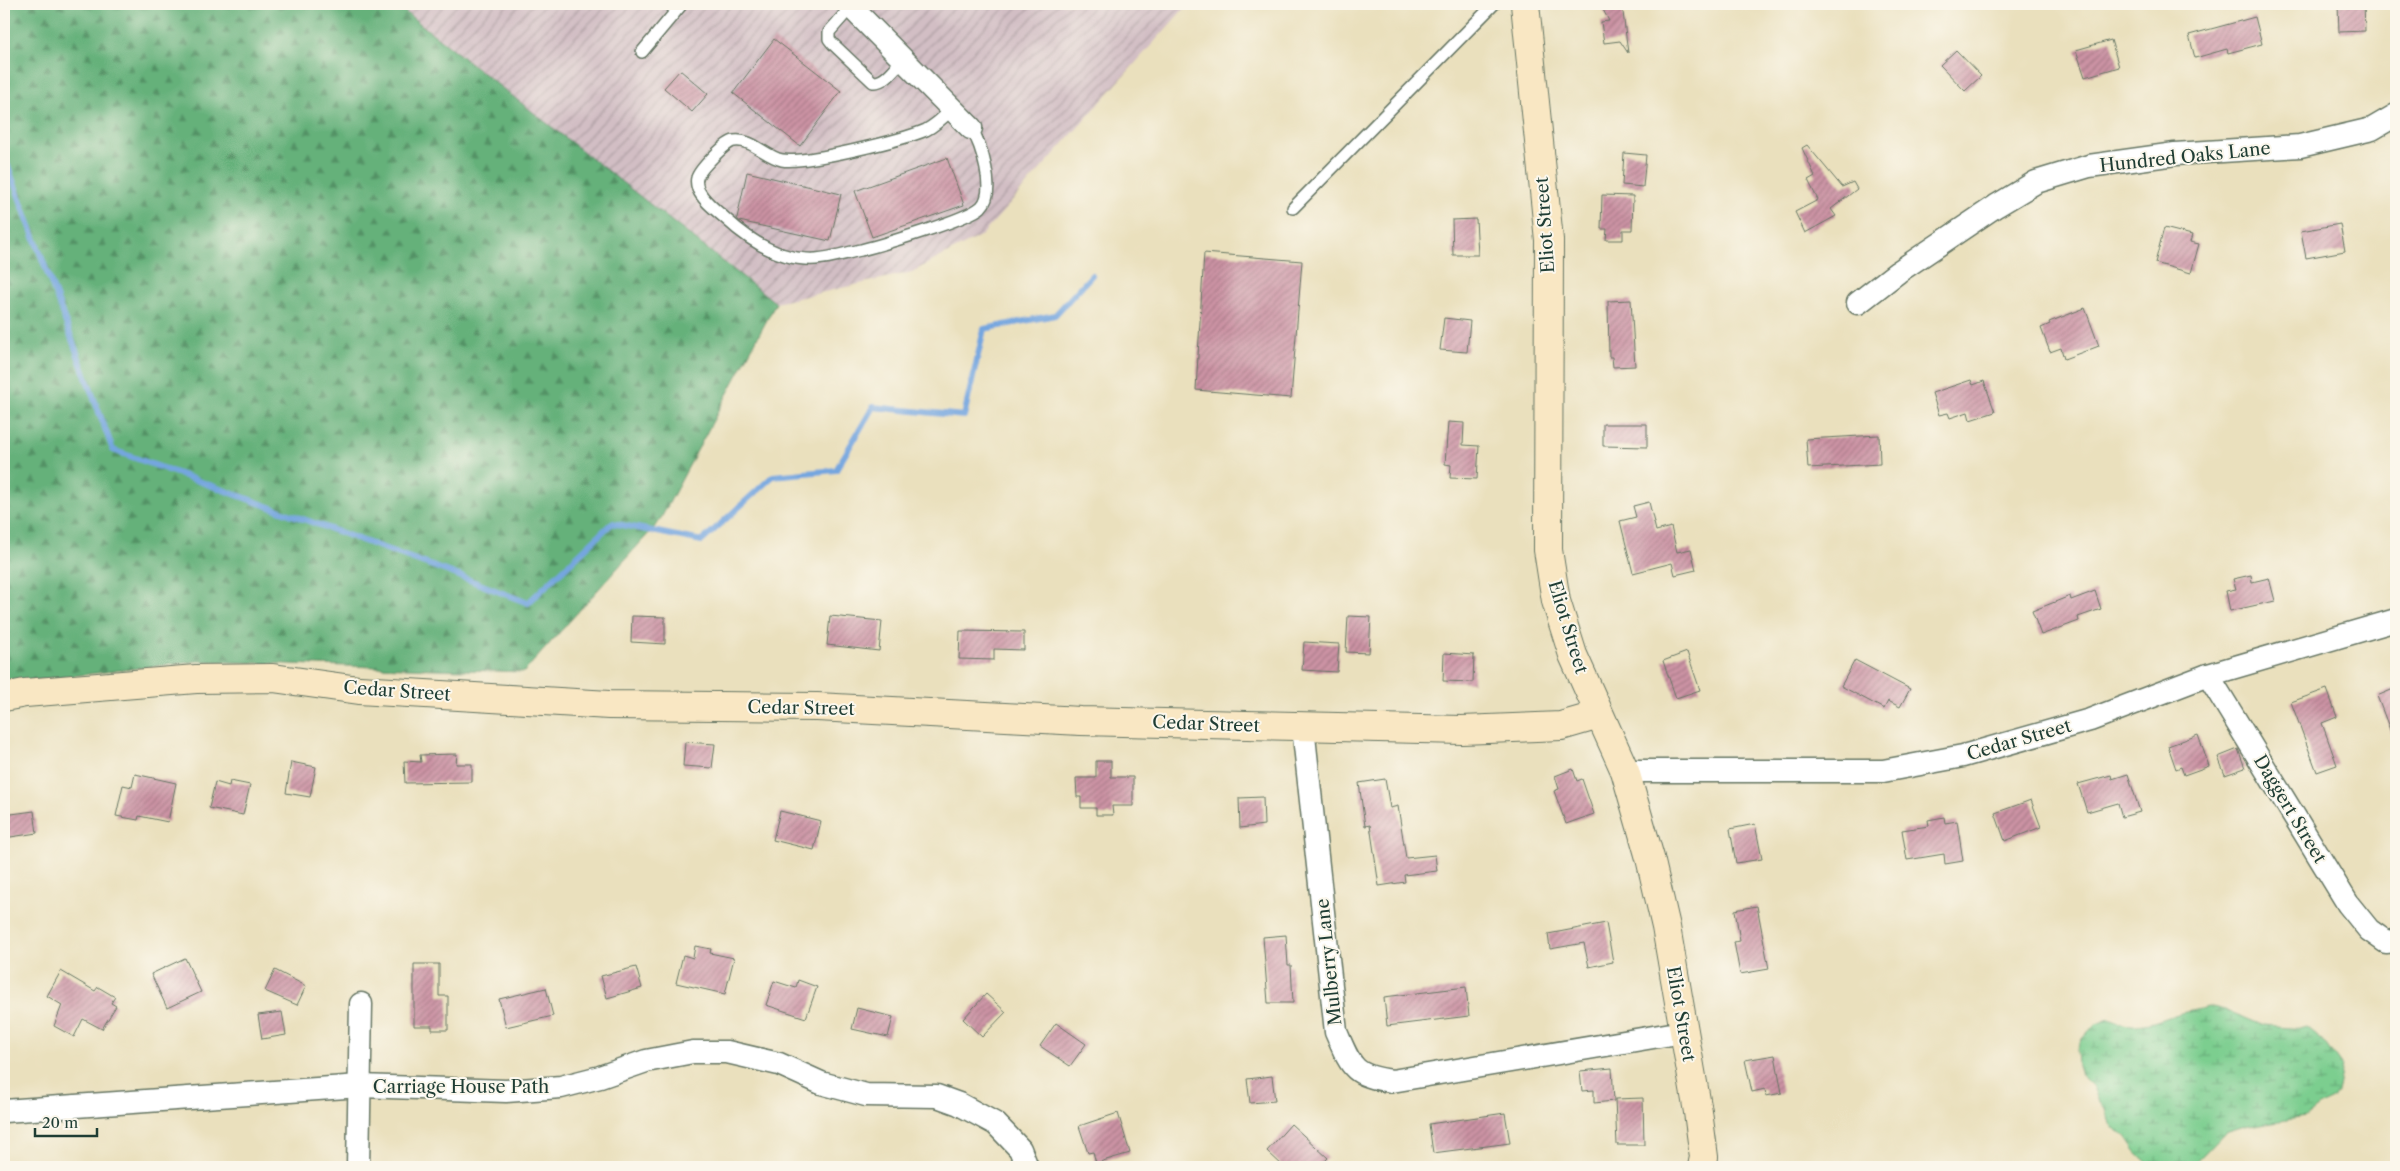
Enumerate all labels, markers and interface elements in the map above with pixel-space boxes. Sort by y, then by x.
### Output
street label: Hundred Oaks Lane [2098,137,2272,177]
street label: Eliot Street [1531,175,1559,274]
street label: Eliot Street [1543,578,1593,677]
street label: Cedar Street [343,676,452,706]
street label: Cedar Street [747,696,856,720]
street label: Cedar Street [1152,711,1261,737]
street label: Cedar Street [1964,714,2074,765]
street label: Daggert Street [2249,751,2331,868]
street label: Mulberry Lane [1311,898,1347,1026]
street label: Eliot Street [1662,965,1700,1064]
street label: Carriage House Path [373,1076,549,1098]
scale bar [35,1106,98,1138]
text: 20 m [42,1113,78,1132]

